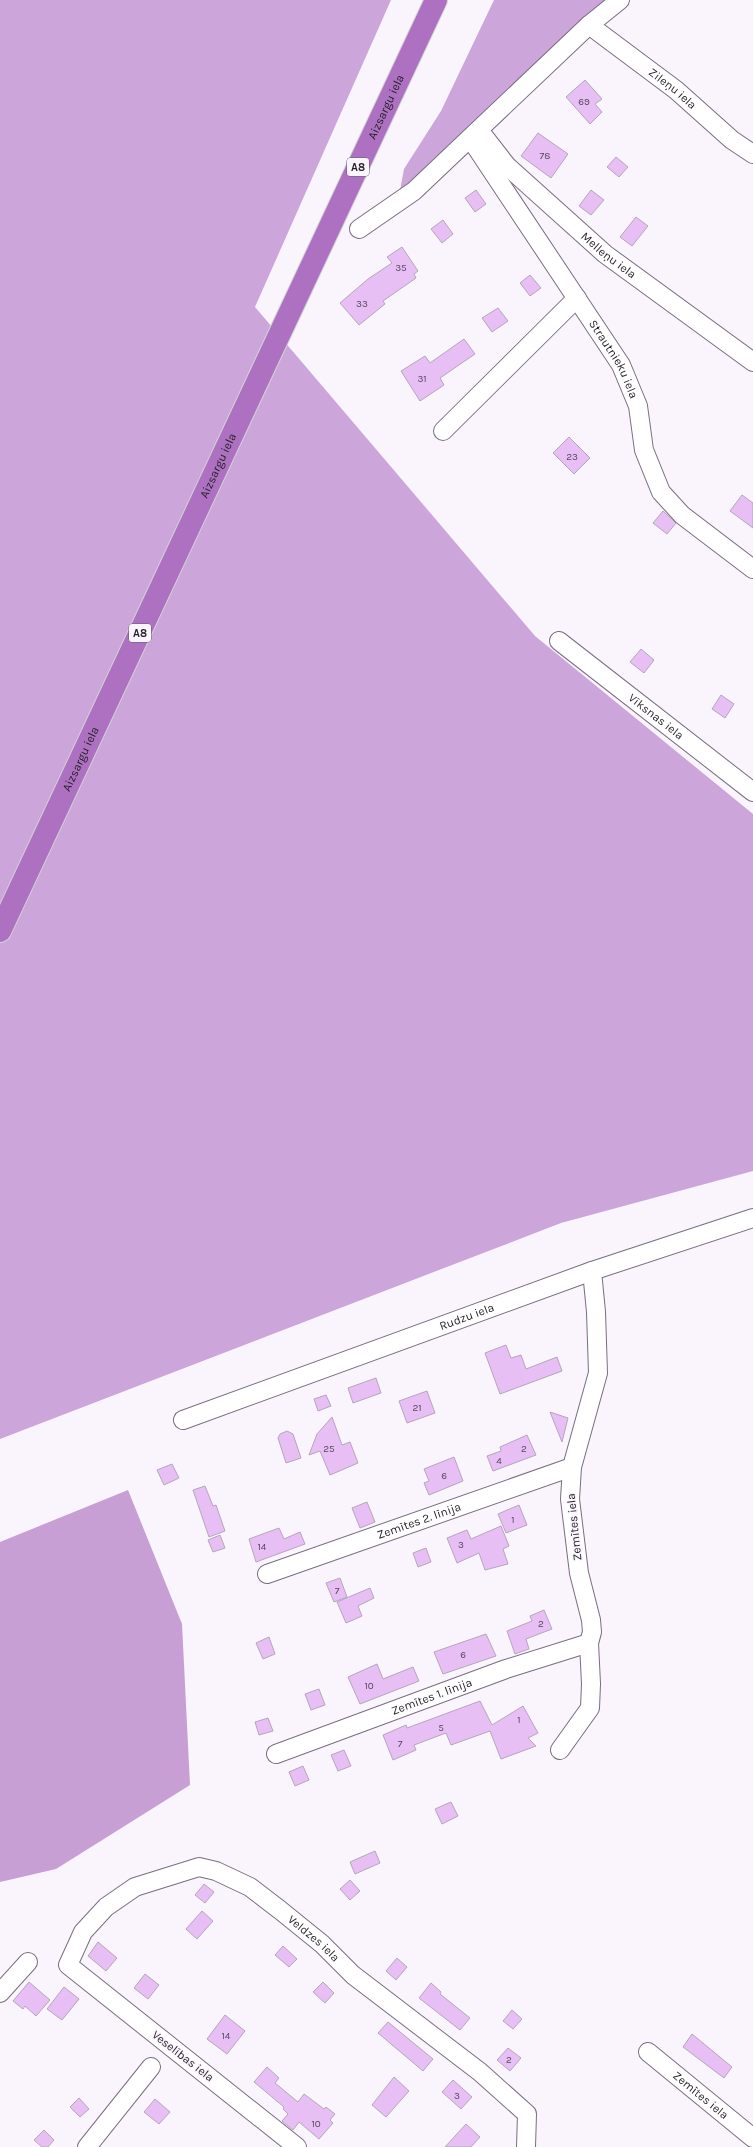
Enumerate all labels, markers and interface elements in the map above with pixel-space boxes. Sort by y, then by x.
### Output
street label: Zileņu iela [646,65,699,112]
street label: Aizsargu iela [365,72,407,142]
house number: 69 [578,96,590,108]
house number: 78 [540,150,550,162]
road number: A8 [347,158,369,176]
street label: Melleņu iela [578,229,639,281]
house number: 35 [395,262,407,274]
house number: 33 [356,298,368,310]
street label: Strautnieku iela [586,317,641,400]
house number: 31 [417,373,427,385]
street label: Aizsargu iela [197,431,239,500]
house number: 23 [566,451,578,463]
road number: A8 [129,624,151,642]
street label: Vīksnas iela [626,691,686,742]
street label: Aizsargu iela [59,724,102,794]
street label: Rudzu iela [437,1300,496,1333]
house number: 21 [412,1402,422,1414]
house number: 25 [323,1443,335,1455]
house number: 2 [521,1443,527,1455]
house number: 4 [496,1455,502,1467]
house number: 6 [441,1470,447,1482]
street label: Zemītes iela [564,1493,584,1561]
street label: Zemītes 2. līnija [375,1500,463,1542]
house number: 1 [511,1514,515,1526]
house number: 3 [458,1539,464,1551]
house number: 14 [258,1541,267,1553]
house number: 7 [335,1585,340,1597]
house number: 2 [538,1618,544,1630]
house number: 6 [460,1649,466,1661]
street label: Zemītes 1. līnija [389,1675,474,1718]
house number: 10 [364,1680,374,1692]
house number: 1 [517,1714,521,1726]
house number: 5 [438,1722,444,1734]
house number: 7 [398,1738,403,1750]
street label: Veldzes iela [285,1912,343,1965]
street label: Veselības iela [149,2028,217,2084]
house number: 14 [222,2030,231,2042]
house number: 2 [506,2054,512,2066]
street label: Zemītes iela [670,2068,731,2122]
house number: 3 [454,2090,460,2102]
house number: 10 [311,2118,321,2130]

